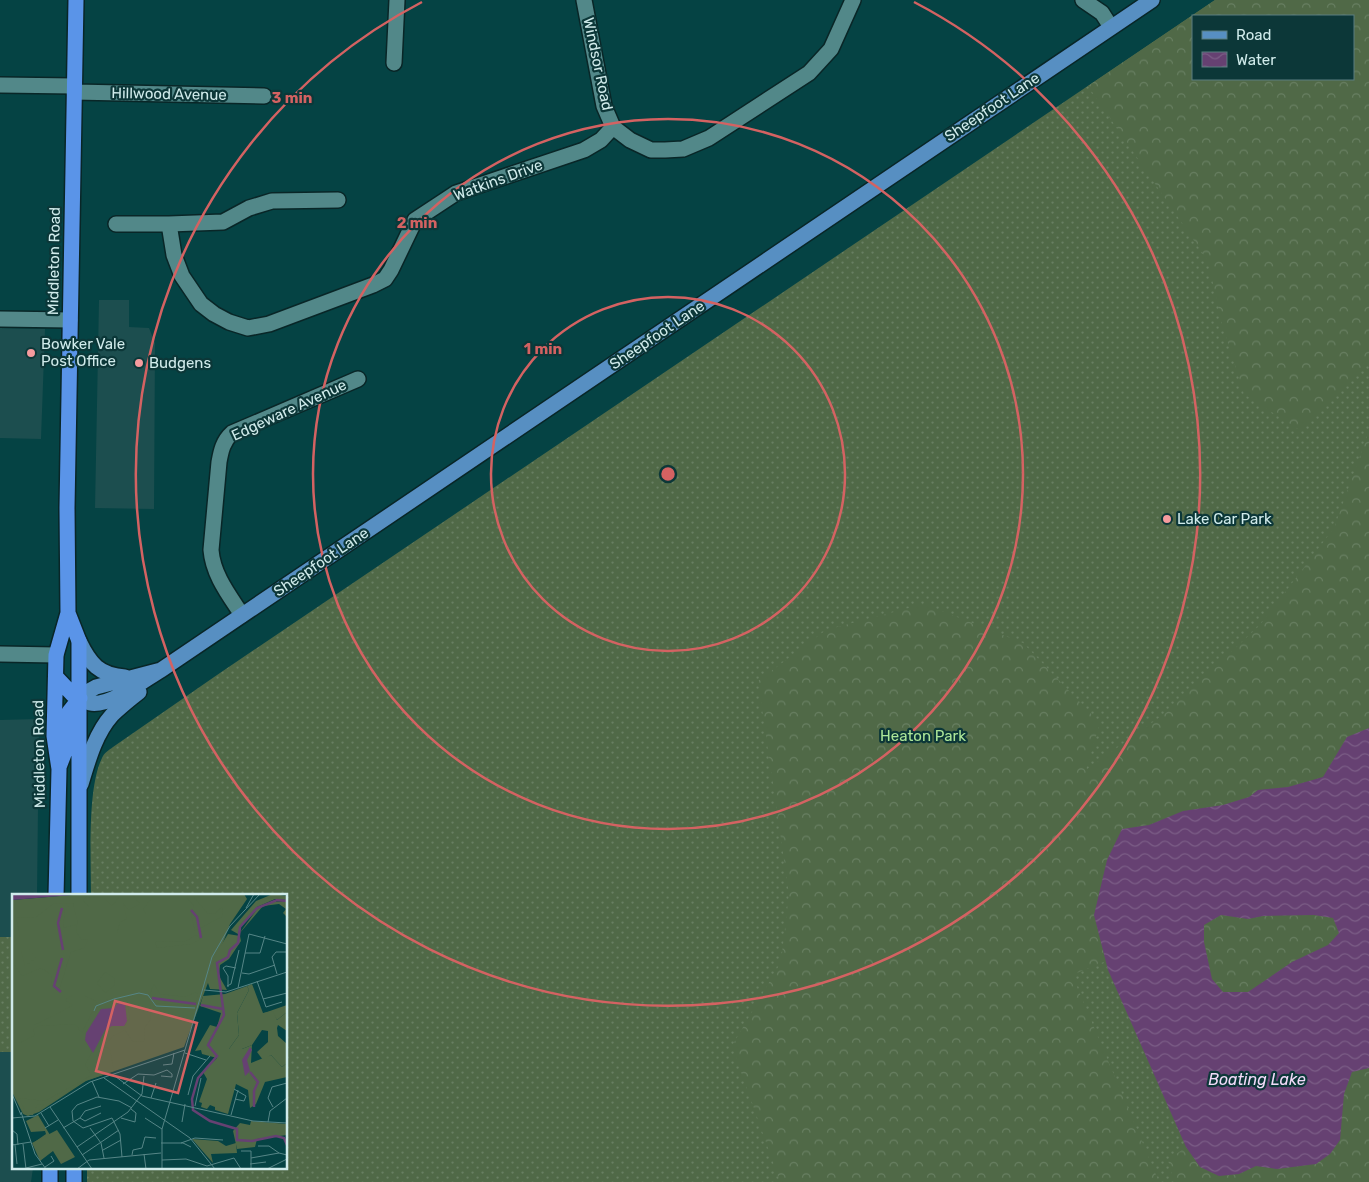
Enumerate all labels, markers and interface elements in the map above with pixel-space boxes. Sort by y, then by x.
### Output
legend [1192,15,1354,80]
street label: Windsor Road [579,16,617,112]
text: Road [1236,26,1272,44]
text: Water [1236,51,1276,69]
street label: Sheepfoot Lane [941,69,1043,145]
street label: Hillwood Avenue [111,84,227,104]
text: 3 min [272,89,312,107]
street label: Watkins Drive [451,156,545,204]
street label: Middleton Road [44,207,64,315]
text: 2 min [397,214,437,232]
street label: Sheepfoot Lane [606,297,708,373]
place label: Bowker Vale Post Office [41,335,125,370]
text: 1 min [524,340,562,358]
marker: Bowker Vale Post Office [25,347,37,359]
place label: Budgens [149,354,211,372]
marker: Budgens [133,357,145,369]
street label: Edgeware Avenue [229,375,349,445]
centre of rings [659,465,677,483]
place label: Lake Car Park [1177,510,1272,528]
marker: Lake Car Park [1161,513,1173,525]
street label: Sheepfoot Lane [270,524,372,600]
street label: Middleton Road [29,700,49,808]
park label: Heaton Park [880,727,966,745]
inset map [12,894,288,1170]
water label: Boating Lake [1208,1070,1306,1089]

